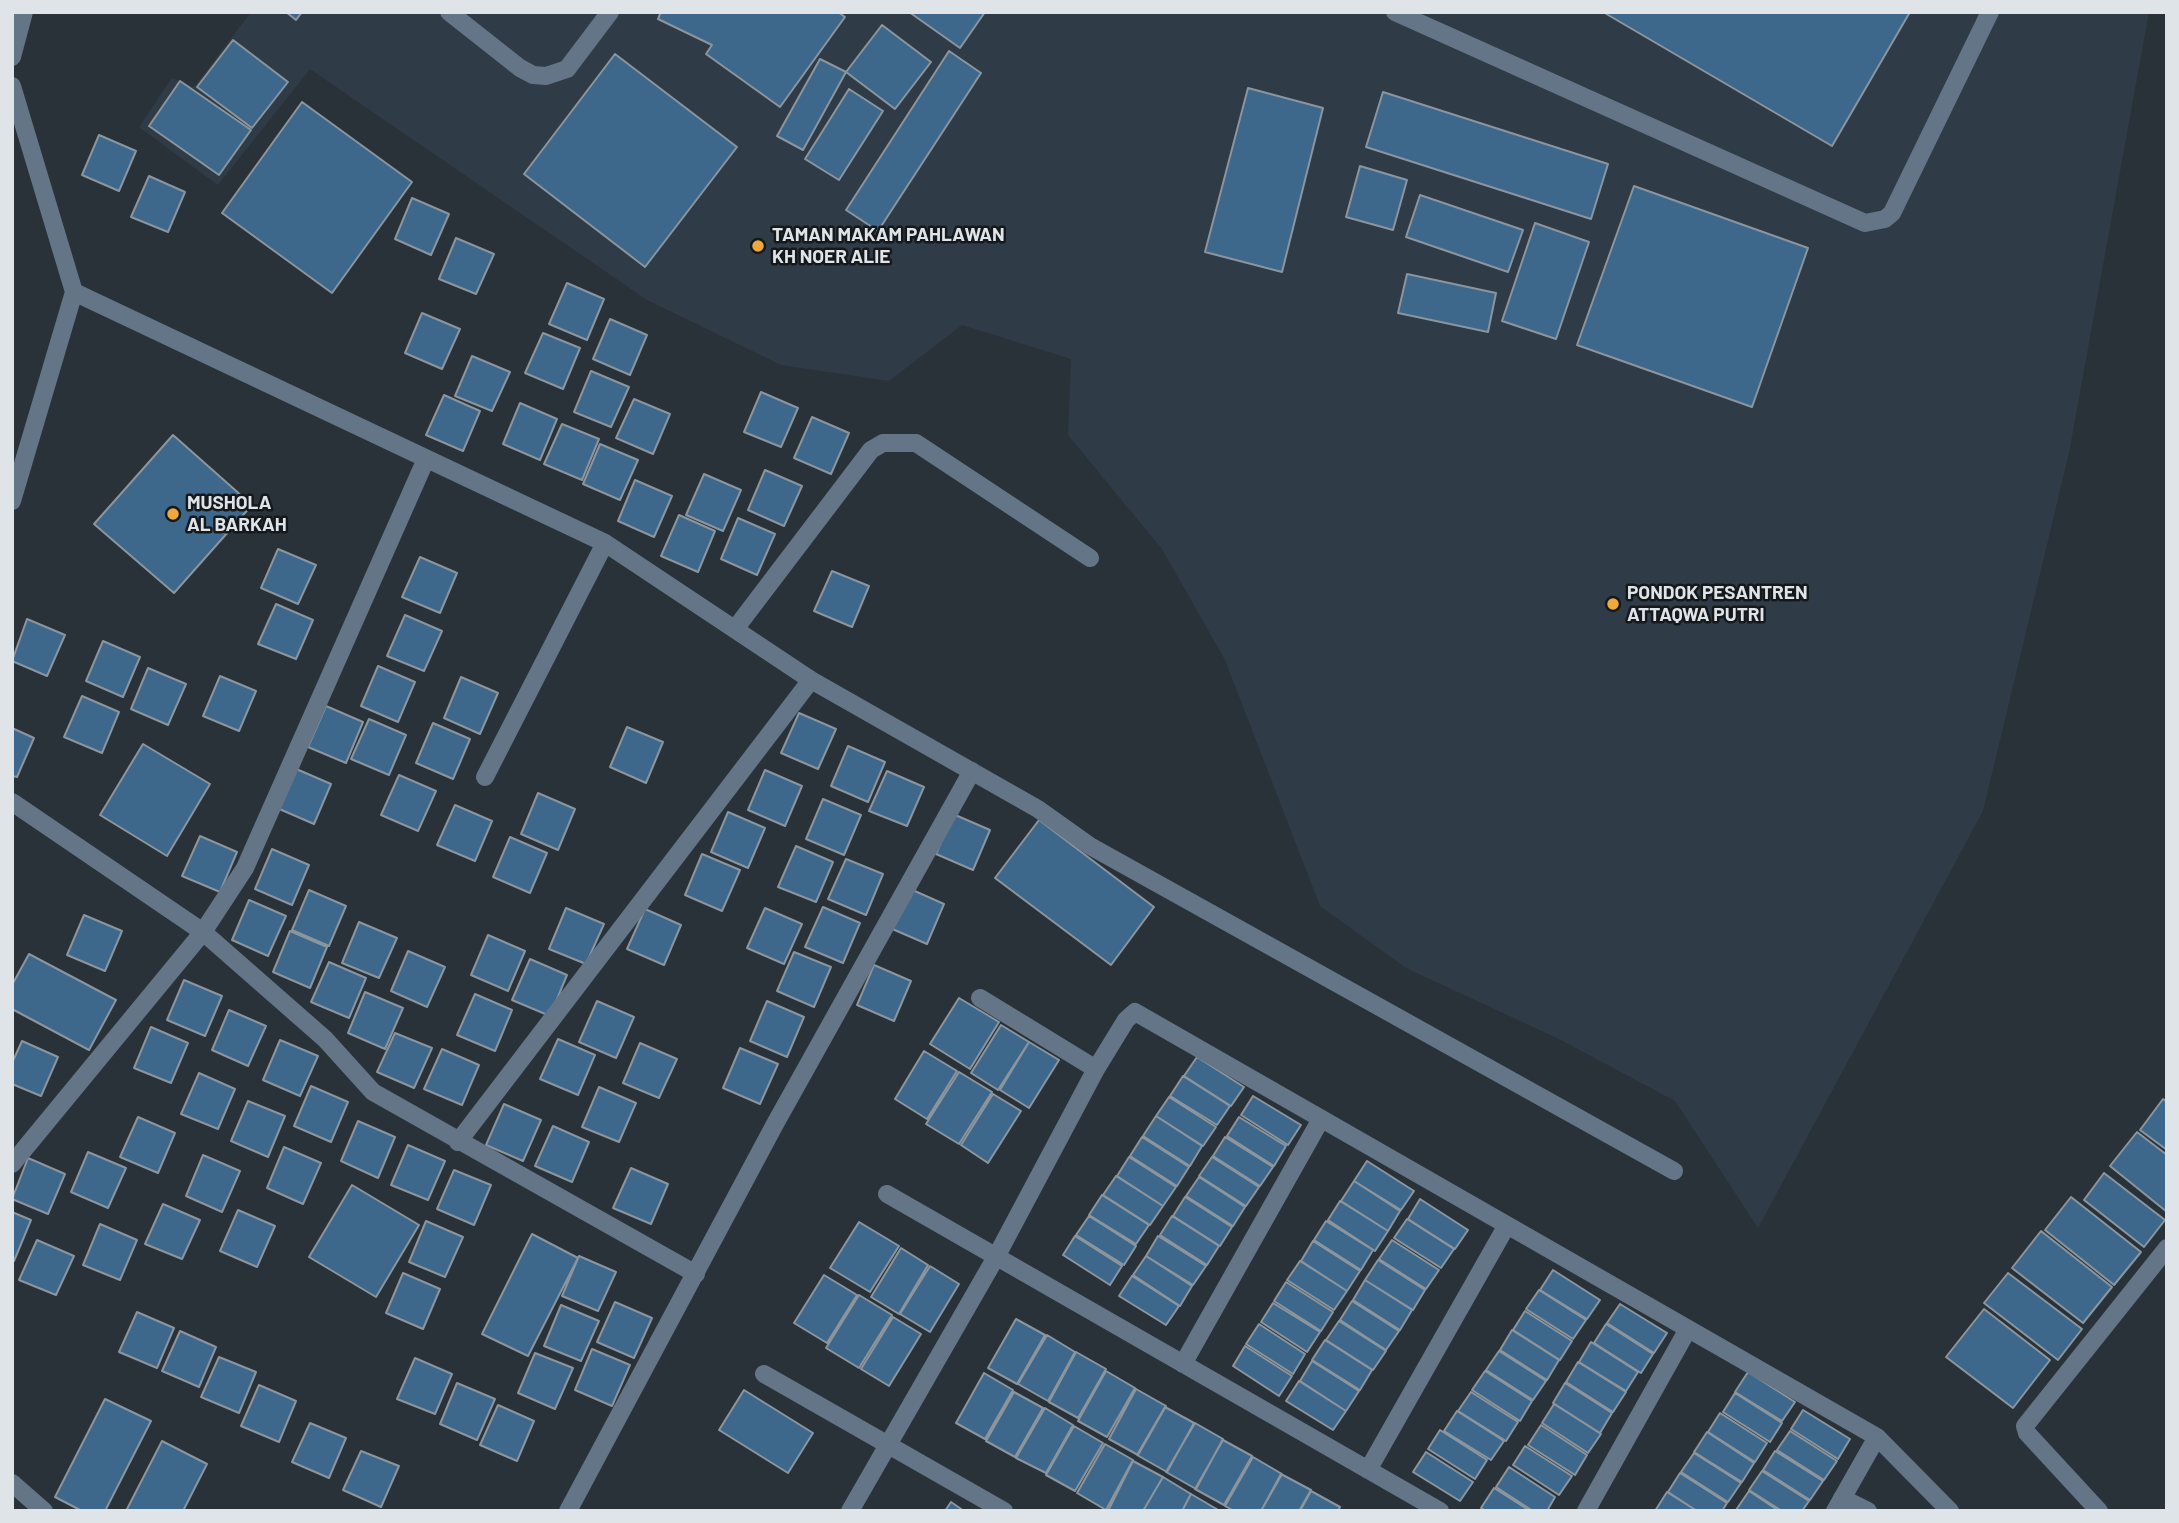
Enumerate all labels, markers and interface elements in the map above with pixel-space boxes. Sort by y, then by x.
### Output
place label: TAMAN MAKAM PAHLAWAN KH NOER ALIE [772,224,1005,268]
marker: TAMAN MAKAM PAHLAWAN KH NOER ALIE [750,238,766,254]
place label: MUSHOLA AL BARKAH [187,492,287,536]
marker: MUSHOLA AL BARKAH [165,506,181,522]
place label: PONDOK PESANTREN ATTAQWA PUTRI [1627,582,1808,626]
marker: PONDOK PESANTREN ATTAQWA PUTRI [1605,596,1621,612]

